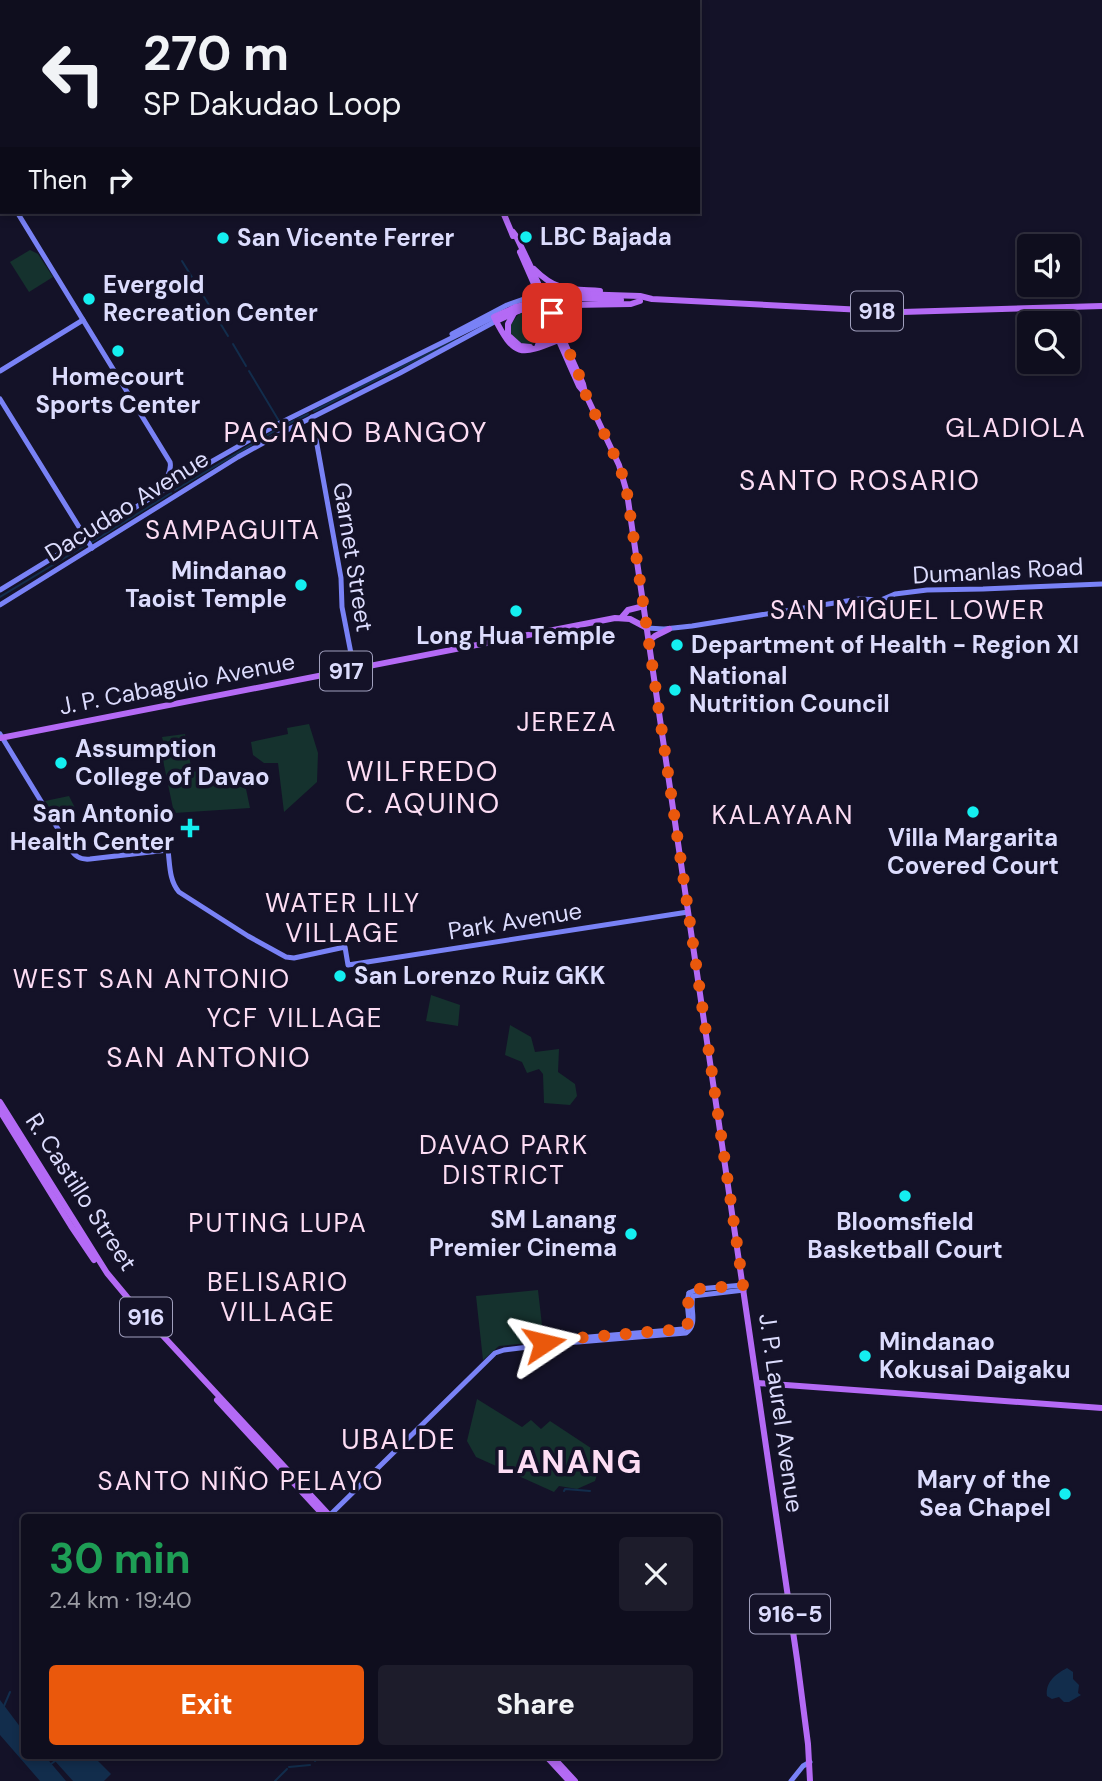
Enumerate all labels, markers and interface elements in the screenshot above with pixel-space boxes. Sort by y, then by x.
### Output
text: 270 m [143,21,289,85]
icon: left [28,28,119,119]
text: SP Dakudao Loop [143,83,402,125]
icon: right [101,161,139,199]
text: Then [28,163,87,197]
place label: LBC Bajada [540,221,672,252]
place label: San Vicente Ferrer [237,222,455,253]
marker: LBC Bajada [518,229,534,245]
marker: San Vicente Ferrer [215,230,231,246]
map controls [1017,234,1080,374]
button: sound [1017,234,1080,297]
place label: Evergold Recreation Center [103,269,318,328]
pin [522,283,582,343]
marker: Evergold Recreation Center [81,291,97,307]
road number: 918 [851,292,903,330]
icon: arrive [533,294,571,332]
button: search [1017,311,1080,374]
marker: Homecourt Sports Center [110,343,126,359]
place label: Homecourt Sports Center [36,361,201,420]
district label: GLADIOLA [945,411,1087,445]
district label: PACIANO BANGOY [223,414,489,451]
street label: Dacudao Avenue [39,443,214,568]
district label: SANTO ROSARIO [739,462,981,499]
street label: Garnet Street [326,480,381,634]
district label: SAMPAGUITA [145,513,321,547]
street label: Dumanlas Road [912,551,1084,590]
place label: Mindanao Taoist Temple [125,555,287,614]
marker: Mindanao Taoist Temple [293,577,309,593]
district label: SAN MIGUEL LOWER [770,593,1046,627]
marker: Long Hua Temple [508,603,524,619]
place label: Long Hua Temple [416,620,616,651]
place label: Department of Health - Region XI [691,629,1079,660]
marker: Department of Health - Region XI [669,637,685,653]
street label: J. P. Cabaguio Avenue [56,645,297,722]
road number: 917 [320,652,372,691]
place label: National Nutrition Council [689,660,890,719]
marker: National Nutrition Council [667,682,683,698]
district label: JEREZA [516,705,618,739]
place label: Assumption College of Davao [75,733,270,792]
district label: WILFREDO C. AQUINO [345,753,501,822]
marker: Assumption College of Davao [53,755,69,771]
place label: San Antonio Health Center [10,798,174,857]
district label: KALAYAAN [711,798,855,832]
marker: Villa Margarita Covered Court [965,804,981,820]
marker: San Antonio Health Center [180,818,200,838]
place label: Villa Margarita Covered Court [887,822,1059,881]
district label: WATER LILY VILLAGE [265,886,421,950]
street label: Park Avenue [446,895,584,946]
place label: San Lorenzo Ruiz GKK [354,960,606,991]
district label: WEST SAN ANTONIO [13,962,291,996]
marker: San Lorenzo Ruiz GKK [332,968,348,984]
district label: YCF VILLAGE [207,1001,383,1035]
district label: SAN ANTONIO [106,1039,312,1076]
street label: R. Castillo Street [19,1107,144,1276]
district label: DAVAO PARK DISTRICT [419,1128,589,1192]
marker: Bloomsfield Basketball Court [897,1188,913,1204]
place label: SM Lanang Premier Cinema [429,1204,617,1263]
district label: PUTING LUPA [188,1206,368,1240]
place label: Bloomsfield Basketball Court [807,1206,1003,1265]
marker: SM Lanang Premier Cinema [623,1226,639,1242]
district label: BELISARIO VILLAGE [207,1265,349,1329]
road number: 916 [120,1298,172,1336]
position arrow [507,1306,581,1380]
street label: J. P. Laurel Avenue [752,1311,811,1515]
place label: Mindanao Kokusai Daigaku [879,1326,1071,1385]
marker: Mindanao Kokusai Daigaku [857,1348,873,1364]
district label: UBALDE [341,1421,457,1458]
district label: LANANG [497,1441,643,1483]
district label: SANTO NIÑO PELAYO [98,1464,384,1498]
place label: Mary of the Sea Chapel [917,1464,1051,1523]
marker: Mary of the Sea Chapel [1057,1486,1073,1502]
text: 30 min [49,1531,191,1586]
button: close [619,1537,693,1611]
text: 2.4 km · 19:40 [49,1585,192,1615]
road number: 916-5 [750,1595,830,1634]
button: Exit [49,1665,364,1745]
button: Share [378,1665,693,1745]

